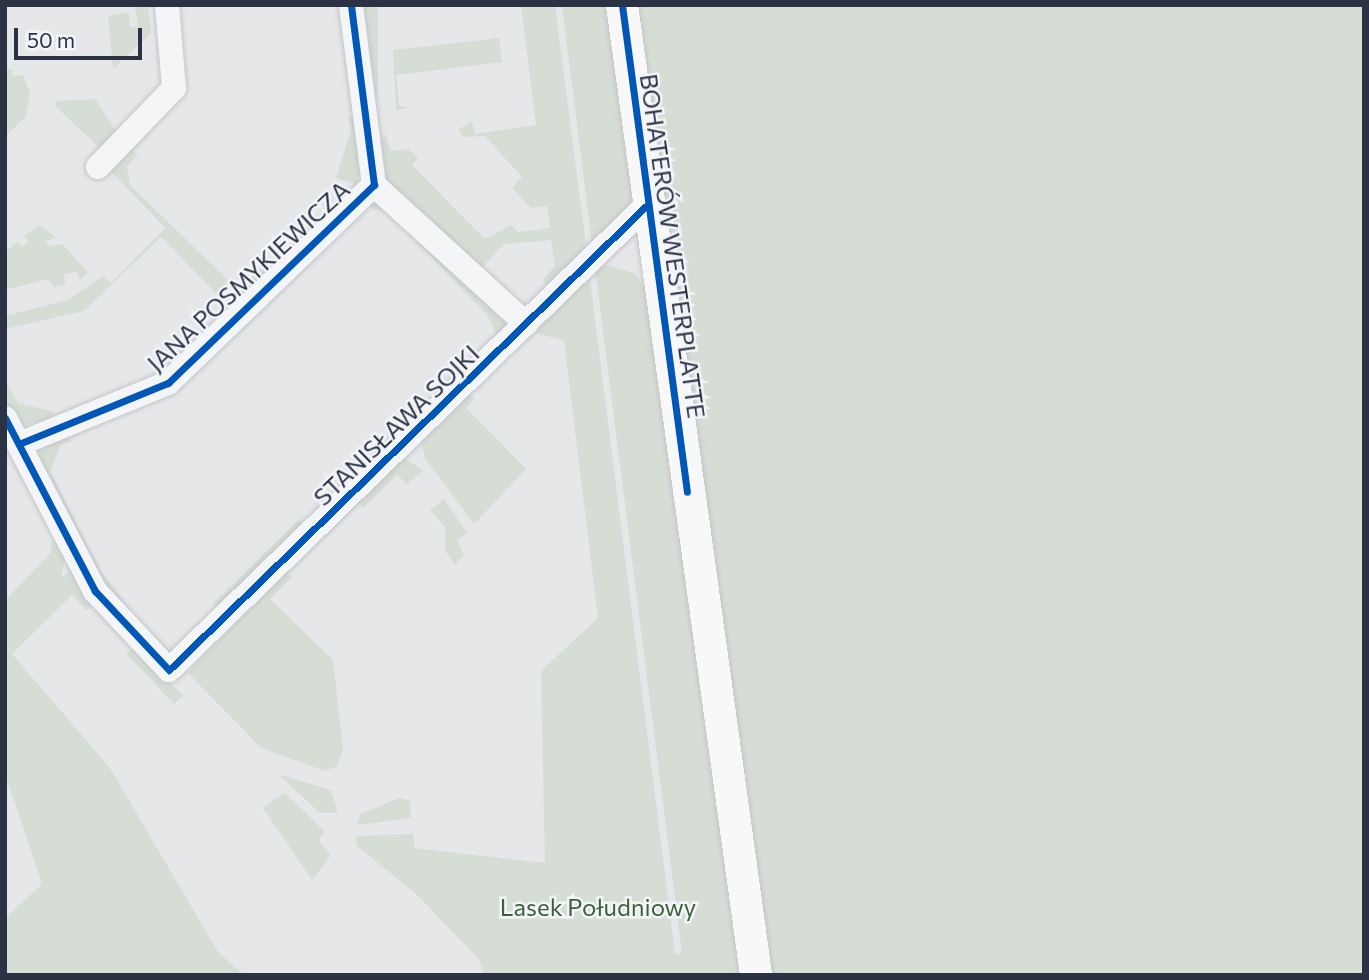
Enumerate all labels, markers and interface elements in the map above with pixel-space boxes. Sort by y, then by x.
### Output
scale bar [18,14,145,58]
text: 50 m [27,27,75,52]
street label: BOHATERÓW WESTERPLATTE [635,72,711,420]
street label: JANA POSMYKIEWICZA [141,175,355,377]
street label: STANISŁAWA SOJKI [307,339,485,511]
park label: Lasek Południowy [500,893,696,921]

